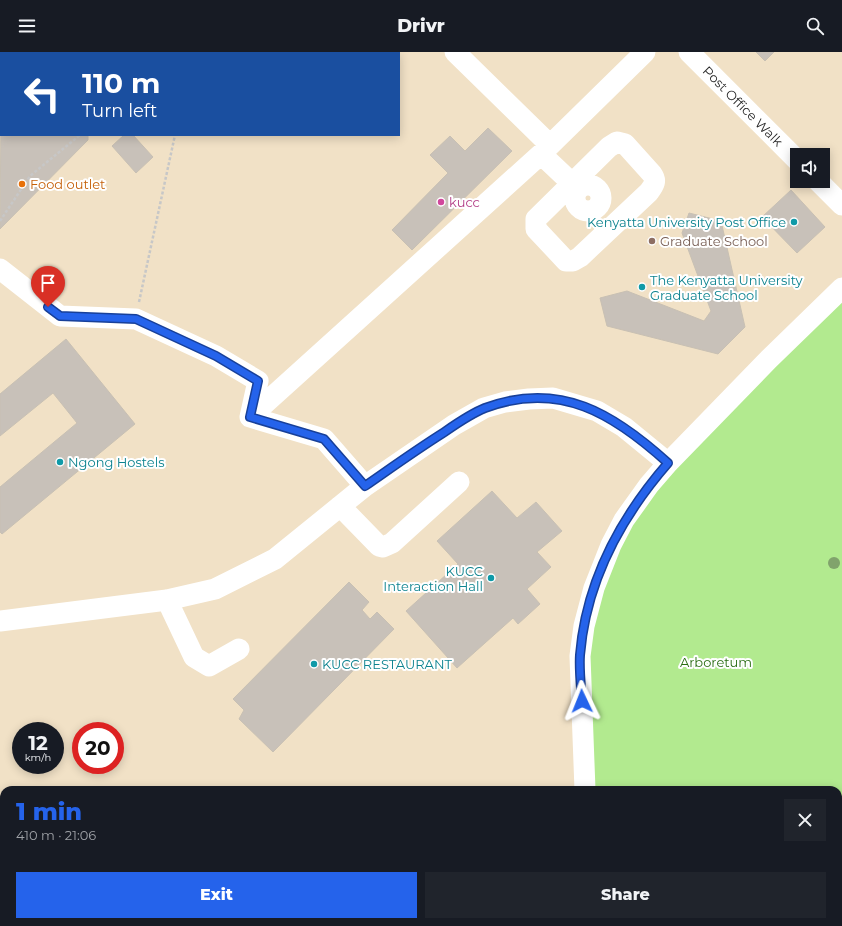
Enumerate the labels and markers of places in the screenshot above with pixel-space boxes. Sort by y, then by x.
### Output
place label: Food outlet [30,176,105,192]
marker: Food outlet [17,179,27,189]
place label: kucc [449,194,480,210]
marker: kucc [436,197,446,207]
place label: Kenyatta University Post Office [587,214,786,230]
marker: Kenyatta University Post Office [789,217,799,227]
place label: Graduate School [660,233,768,249]
marker: Graduate School [647,236,657,246]
pin [31,266,65,307]
place label: The Kenyatta University Graduate School [650,272,803,303]
marker: The Kenyatta University Graduate School [637,282,647,292]
place label: Ngong Hostels [68,454,165,470]
marker: Ngong Hostels [55,457,65,467]
place label: KUCC Interaction Hall [383,563,483,594]
marker: KUCC Interaction Hall [486,573,496,583]
place label: KUCC RESTAURANT [322,656,452,672]
marker: KUCC RESTAURANT [309,659,319,669]

